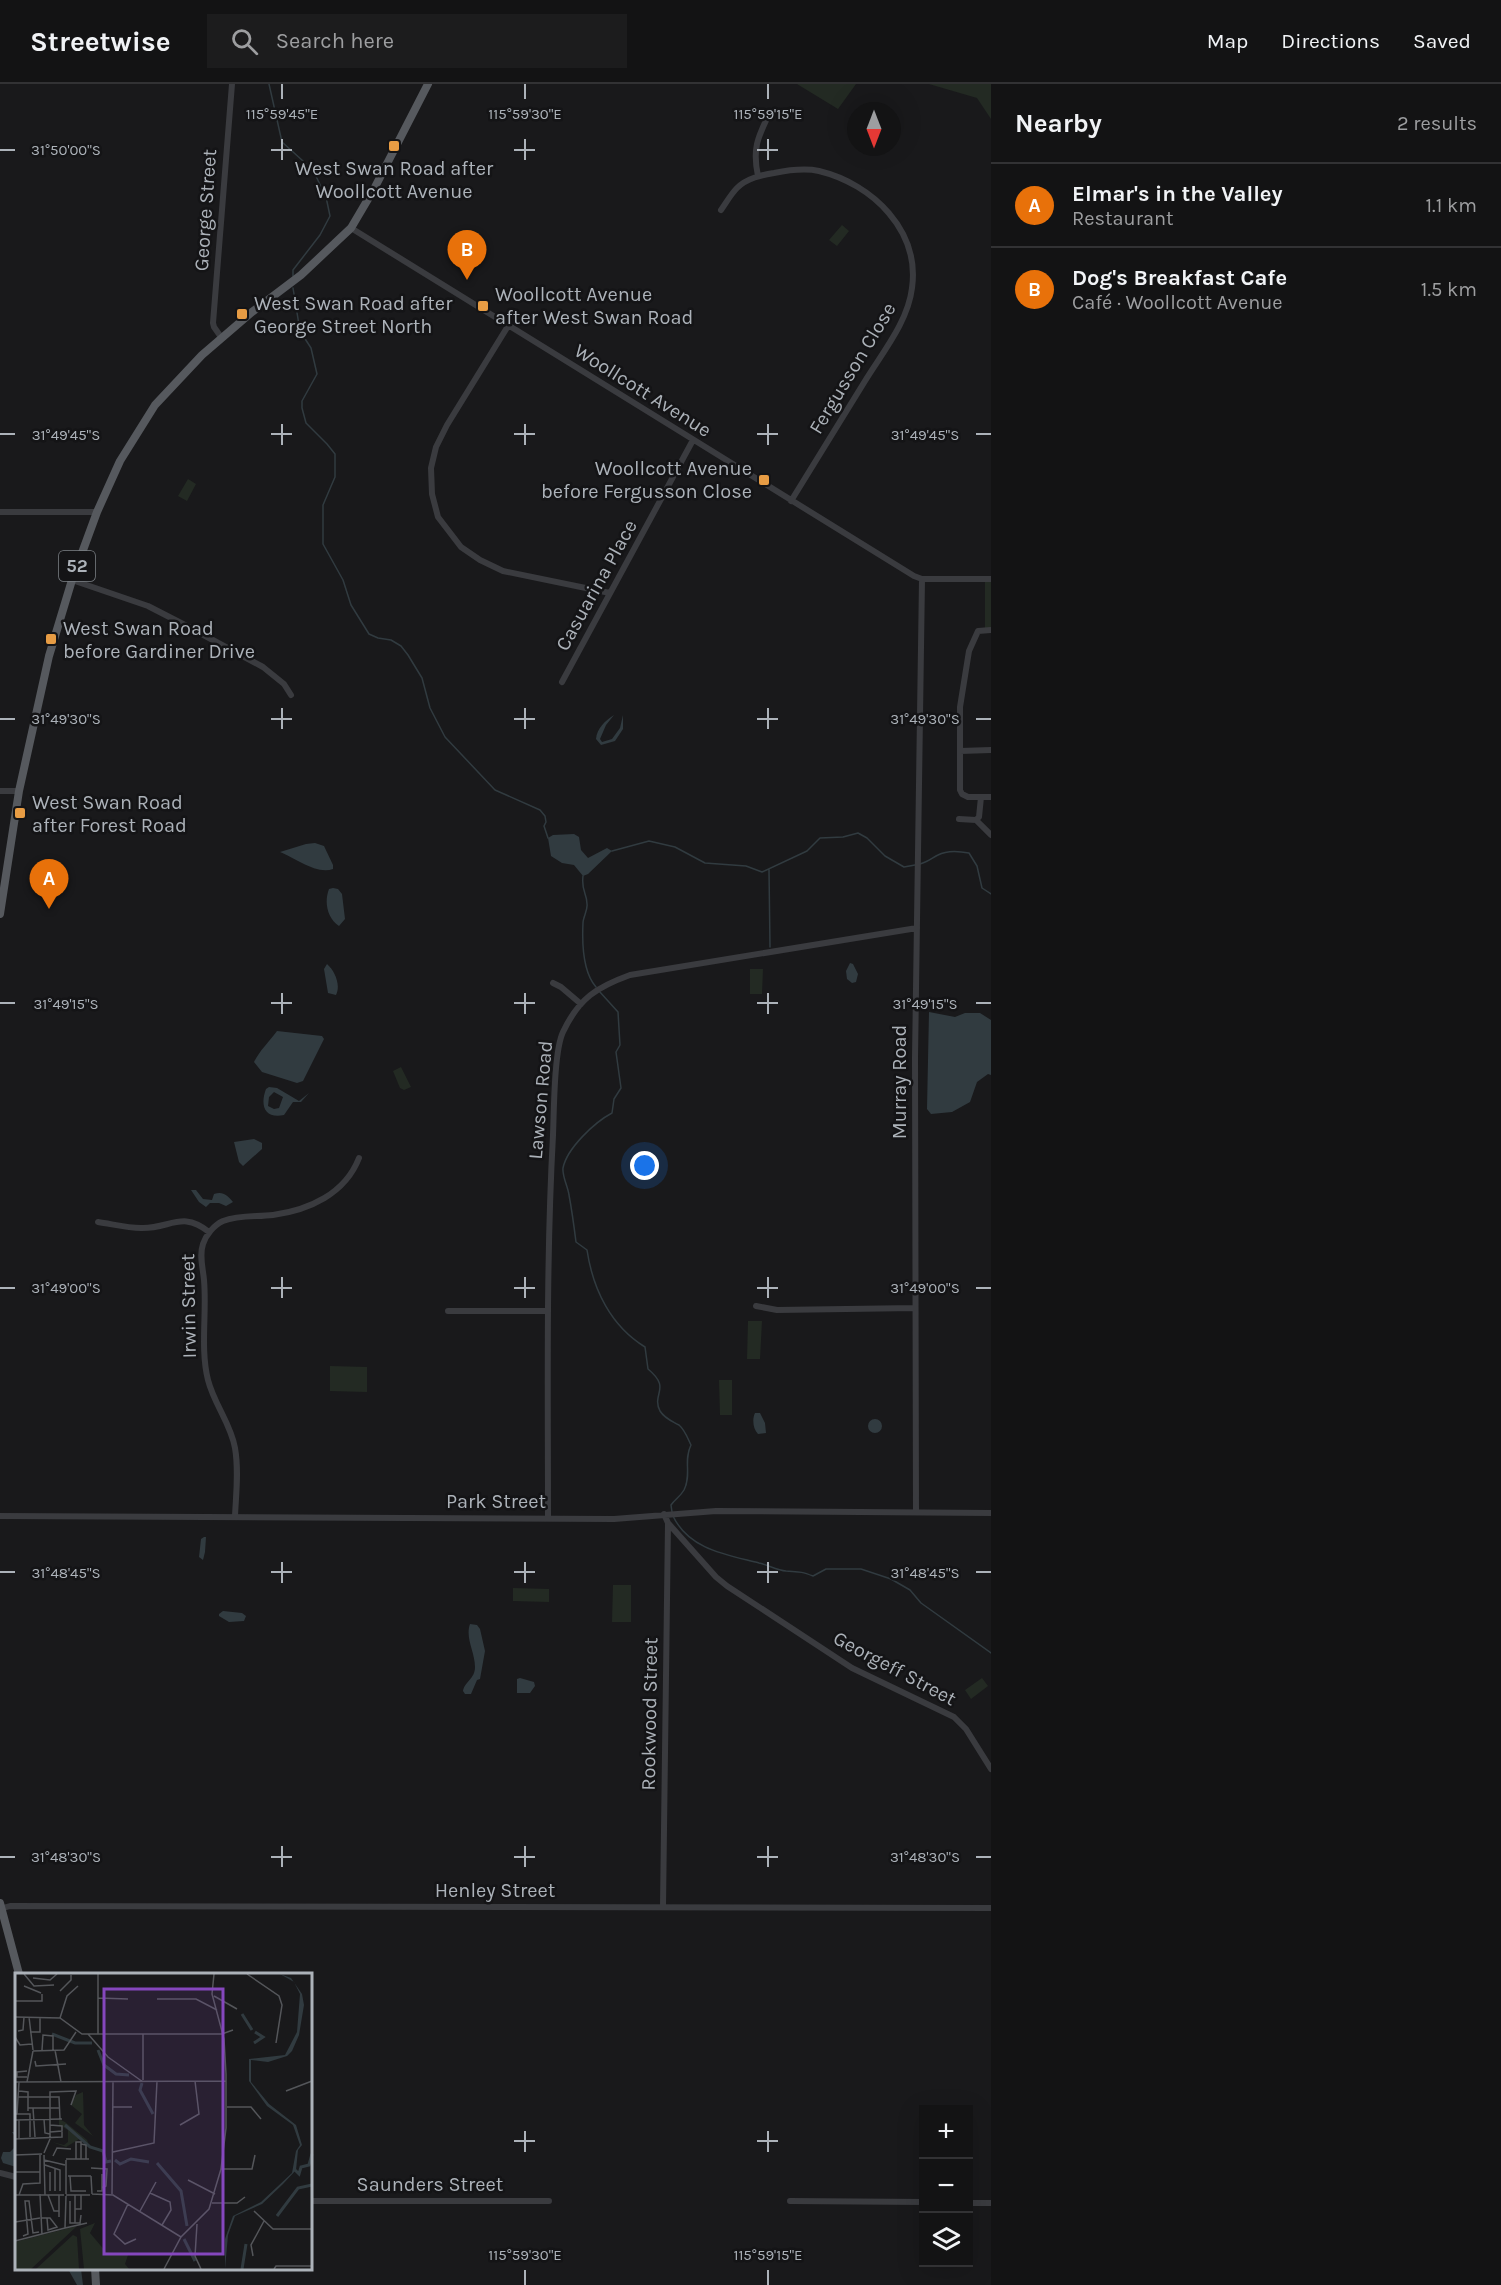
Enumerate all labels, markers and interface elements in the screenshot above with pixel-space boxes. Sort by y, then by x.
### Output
search box [207,14,627,68]
text: Streetwise [30,25,171,58]
icon: search [228,25,261,58]
text: Search here [276,28,394,54]
text: Map [1207,29,1248,53]
text: Directions [1281,29,1380,53]
text: Saved [1413,29,1471,53]
north arrow [847,102,901,156]
text: 115°59'45"E [246,105,318,123]
text: 115°59'30"E [488,105,562,123]
text: 115°59'15"E [733,105,803,123]
text: Nearby [1015,108,1102,139]
text: 2 results [1397,112,1477,135]
marker: West Swan Road after Woollcott Avenue [387,139,401,153]
text: 31°50'00"S [31,141,101,159]
street label: George Street [190,148,221,272]
place label: West Swan Road after Woollcott Avenue [295,157,494,203]
text: Elmar's in the Valley [1072,181,1283,207]
text: A [1028,194,1041,217]
text: 1.1 km [1425,194,1477,217]
text: Restaurant [1072,207,1174,230]
pin: B [448,230,486,280]
text: Dog's Breakfast Cafe [1072,265,1287,291]
text: B [1028,278,1041,301]
text: 1.5 km [1421,278,1477,301]
place label: Woollcott Avenue after West Swan Road [495,283,693,329]
text: Café · Woollcott Avenue [1072,291,1283,314]
place label: West Swan Road after George Street North [254,292,453,338]
marker: Woollcott Avenue after West Swan Road [476,299,490,313]
street label: Fergusson Close [804,299,901,438]
marker: West Swan Road after George Street North [235,307,249,321]
street label: Woollcott Avenue [570,339,715,442]
text: 31°49'45"S [32,426,100,444]
text: 31°49'45"S [891,426,959,444]
place label: Woollcott Avenue before Fergusson Close [541,457,752,503]
marker: Woollcott Avenue before Fergusson Close [757,473,771,487]
street label: Casuarina Place [551,516,642,655]
road number: 52 [59,551,95,581]
place label: West Swan Road before Gardiner Drive [63,617,255,663]
marker: West Swan Road before Gardiner Drive [44,632,58,646]
text: 31°49'30"S [31,710,101,728]
text: 31°49'30"S [890,710,960,728]
place label: West Swan Road after Forest Road [32,791,187,837]
marker: West Swan Road after Forest Road [13,806,27,820]
pin: A [29,860,68,909]
text: 31°49'15"S [33,995,99,1013]
text: 31°49'15"S [892,995,958,1013]
street label: Murray Road [888,1025,911,1139]
street label: Lawson Road [524,1040,557,1160]
your location [630,1151,659,1180]
street label: Irwin Street [176,1253,201,1359]
text: 31°49'00"S [31,1279,101,1297]
text: 31°49'00"S [890,1279,960,1297]
street label: Park Street [446,1490,547,1513]
text: 31°48'45"S [31,1564,101,1582]
text: 31°48'45"S [890,1564,960,1582]
street label: Georgeff Street [829,1626,961,1711]
street label: Rookwood Street [637,1637,662,1791]
text: 31°48'30"S [31,1848,101,1866]
text: 31°48'30"S [890,1848,960,1866]
street label: Henley Street [435,1879,556,1902]
inset map [15,1973,312,2270]
map controls [919,2105,973,2267]
button: + [919,2105,973,2159]
button: − [919,2159,973,2213]
street label: Saunders Street [357,2173,504,2196]
button: layers [919,2213,973,2267]
text: 115°59'30"E [488,2246,562,2264]
text: 115°59'15"E [733,2246,803,2264]

